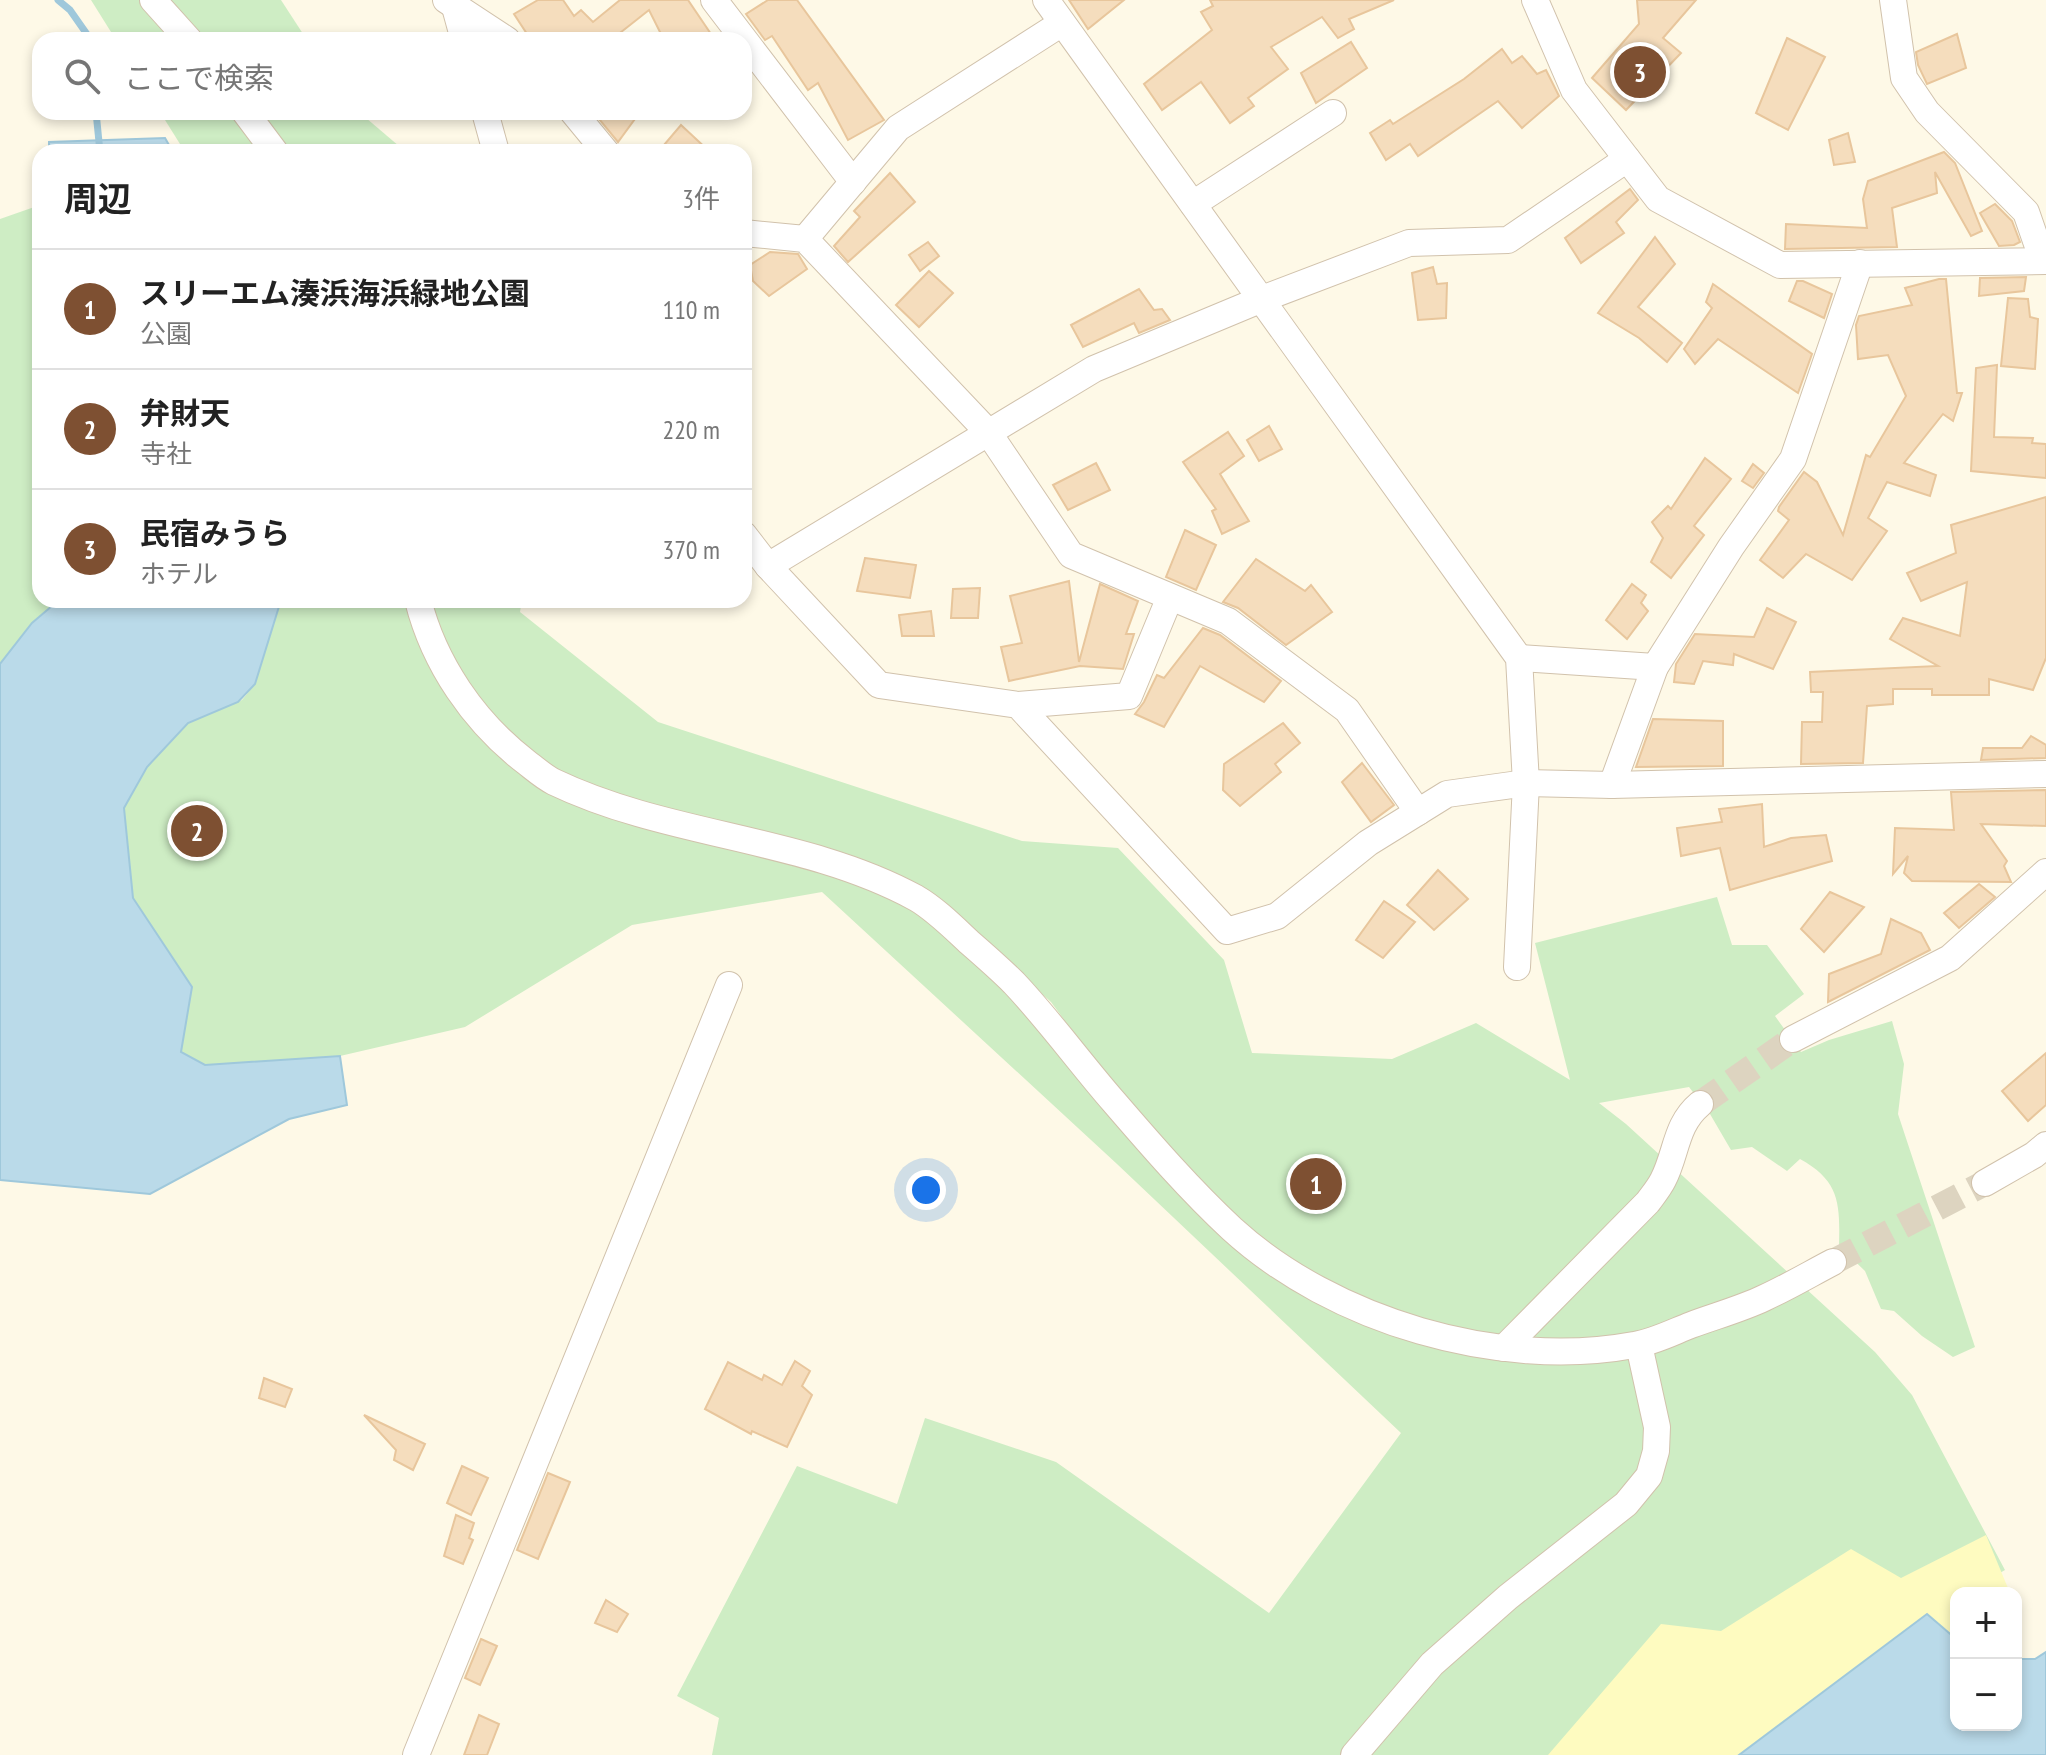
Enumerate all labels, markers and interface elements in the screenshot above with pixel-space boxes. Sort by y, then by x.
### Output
search box [32,32,752,120]
pin: 3 [1614,42,1666,102]
icon: search [60,54,104,98]
text: ここで検索 [124,58,274,97]
text: 周辺 [64,176,132,220]
text: 3件 [682,182,720,215]
text: スリーエム湊浜海浜緑地公園 [140,273,530,312]
text: 1 [84,293,96,326]
text: 110 m [662,293,720,326]
text: 公園 [140,317,192,350]
text: 弁財天 [140,393,230,432]
text: 2 [84,413,96,446]
text: 220 m [662,413,720,446]
text: 寺社 [140,437,192,470]
text: 民宿みうら [140,513,290,552]
text: 3 [84,533,96,566]
text: 370 m [662,533,720,566]
text: ホテル [140,557,218,590]
pin: 2 [171,801,223,861]
pin: 1 [1290,1154,1342,1214]
your location [906,1170,946,1210]
map controls [1950,1587,2022,1731]
button: + [1950,1587,2022,1659]
button: − [1950,1659,2022,1731]

